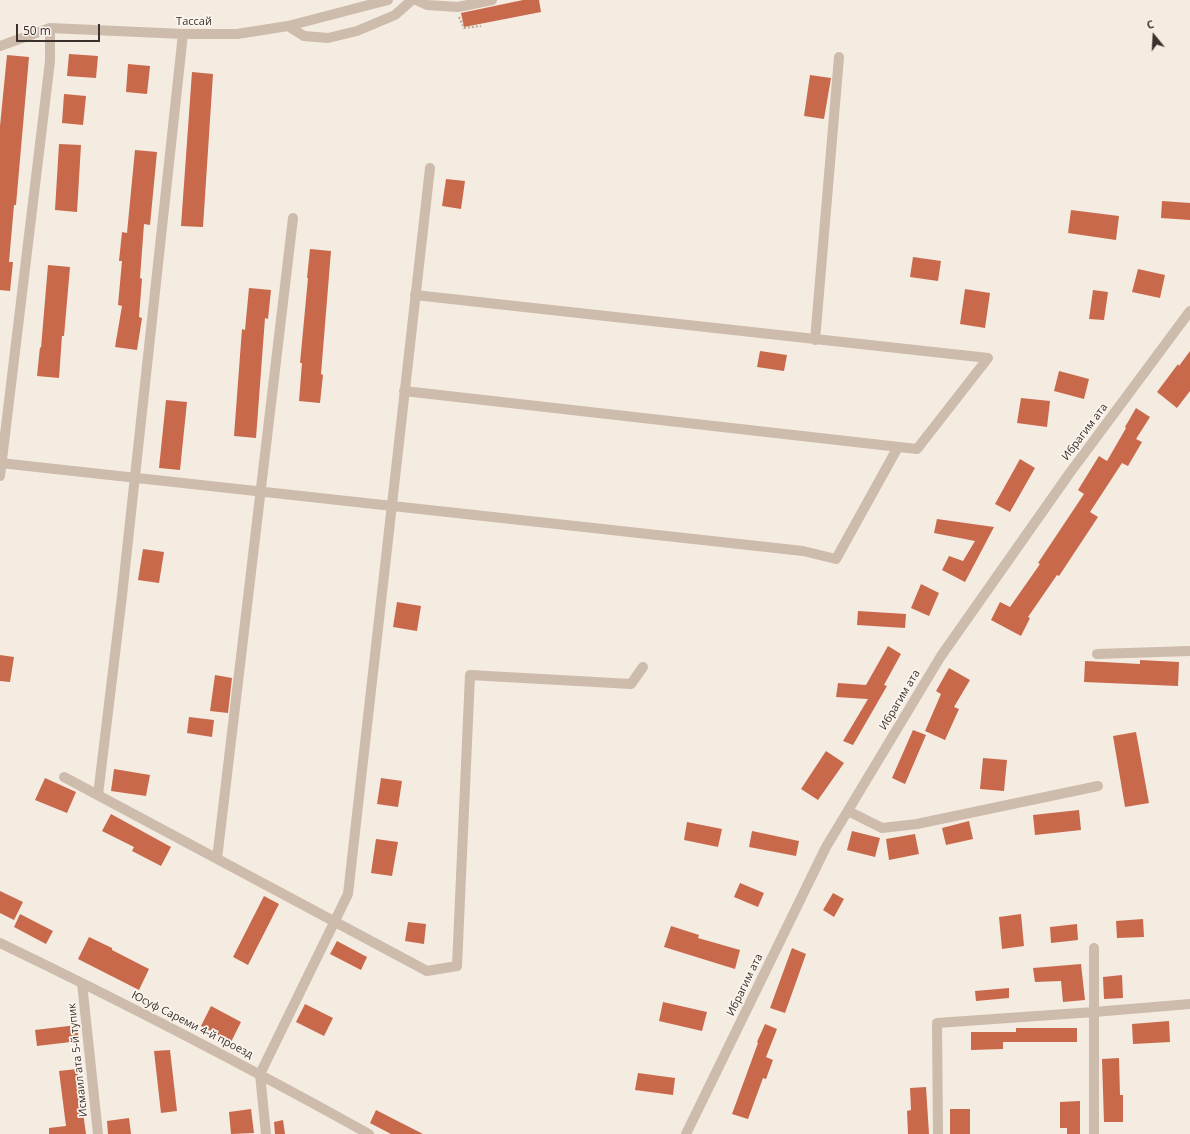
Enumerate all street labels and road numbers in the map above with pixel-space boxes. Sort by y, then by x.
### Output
street label: Тассай [176,15,212,29]
street label: Ибрагим ата [1059,401,1111,463]
street label: Ибрагим ата [877,668,923,732]
street label: Ибрагим ата [724,952,766,1018]
street label: Юсуф Сареми 4-й проезд [129,989,255,1061]
street label: Исмаил ата 5-й тупик [65,1003,91,1117]

